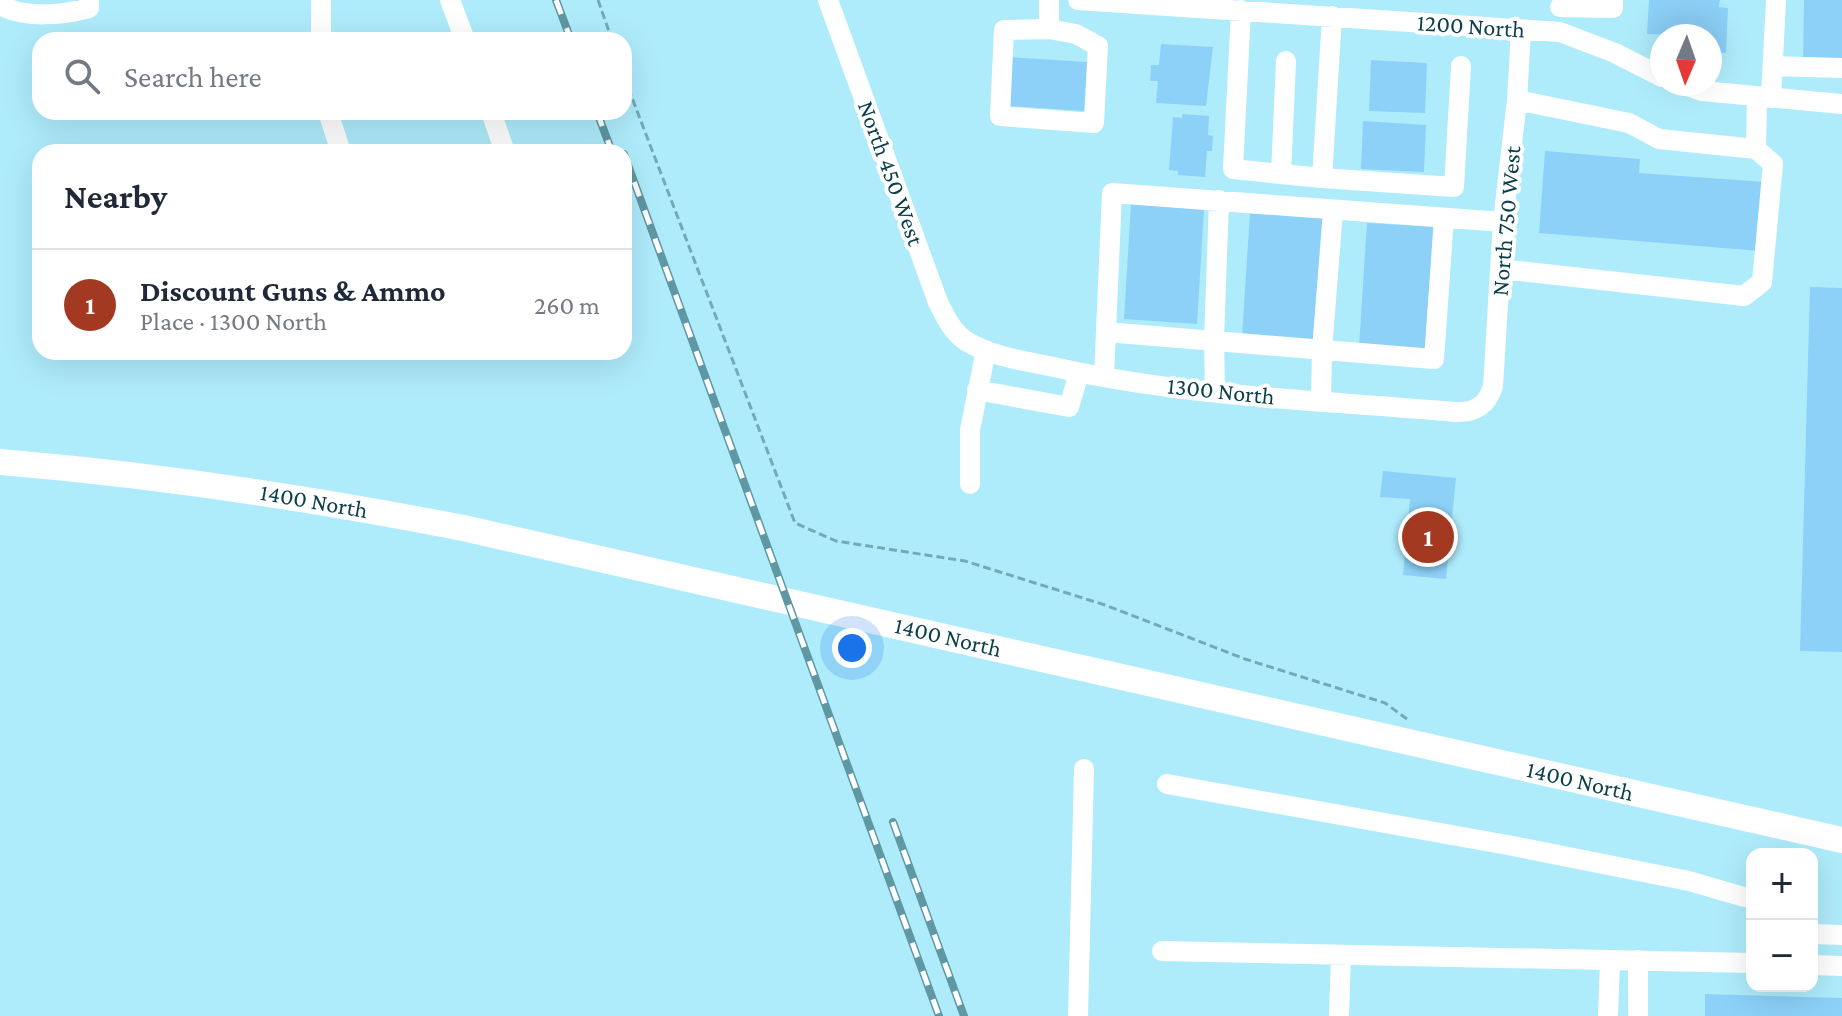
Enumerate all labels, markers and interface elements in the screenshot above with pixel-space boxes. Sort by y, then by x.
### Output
street label: 1200 North [1416,8,1526,43]
north arrow [1650,24,1722,96]
search box [32,32,632,120]
icon: search [60,54,104,98]
text: Search here [124,60,262,93]
street label: North 450 West [853,97,930,250]
street label: North 750 West [1485,144,1526,297]
text: Nearby [64,178,167,215]
text: Discount Guns & Ammo [140,274,446,307]
text: 1 [85,291,95,320]
text: 260 m [534,291,600,320]
text: Place · 1300 North [140,307,327,336]
street label: 1300 North [1166,371,1276,410]
street label: 1400 North [258,478,370,523]
pin: 1 [1402,507,1454,567]
street label: 1400 North [892,611,1004,662]
your location [832,628,872,668]
street label: 1400 North [1524,755,1636,806]
map controls [1746,848,1818,992]
button: + [1746,848,1818,920]
button: − [1746,920,1818,992]

